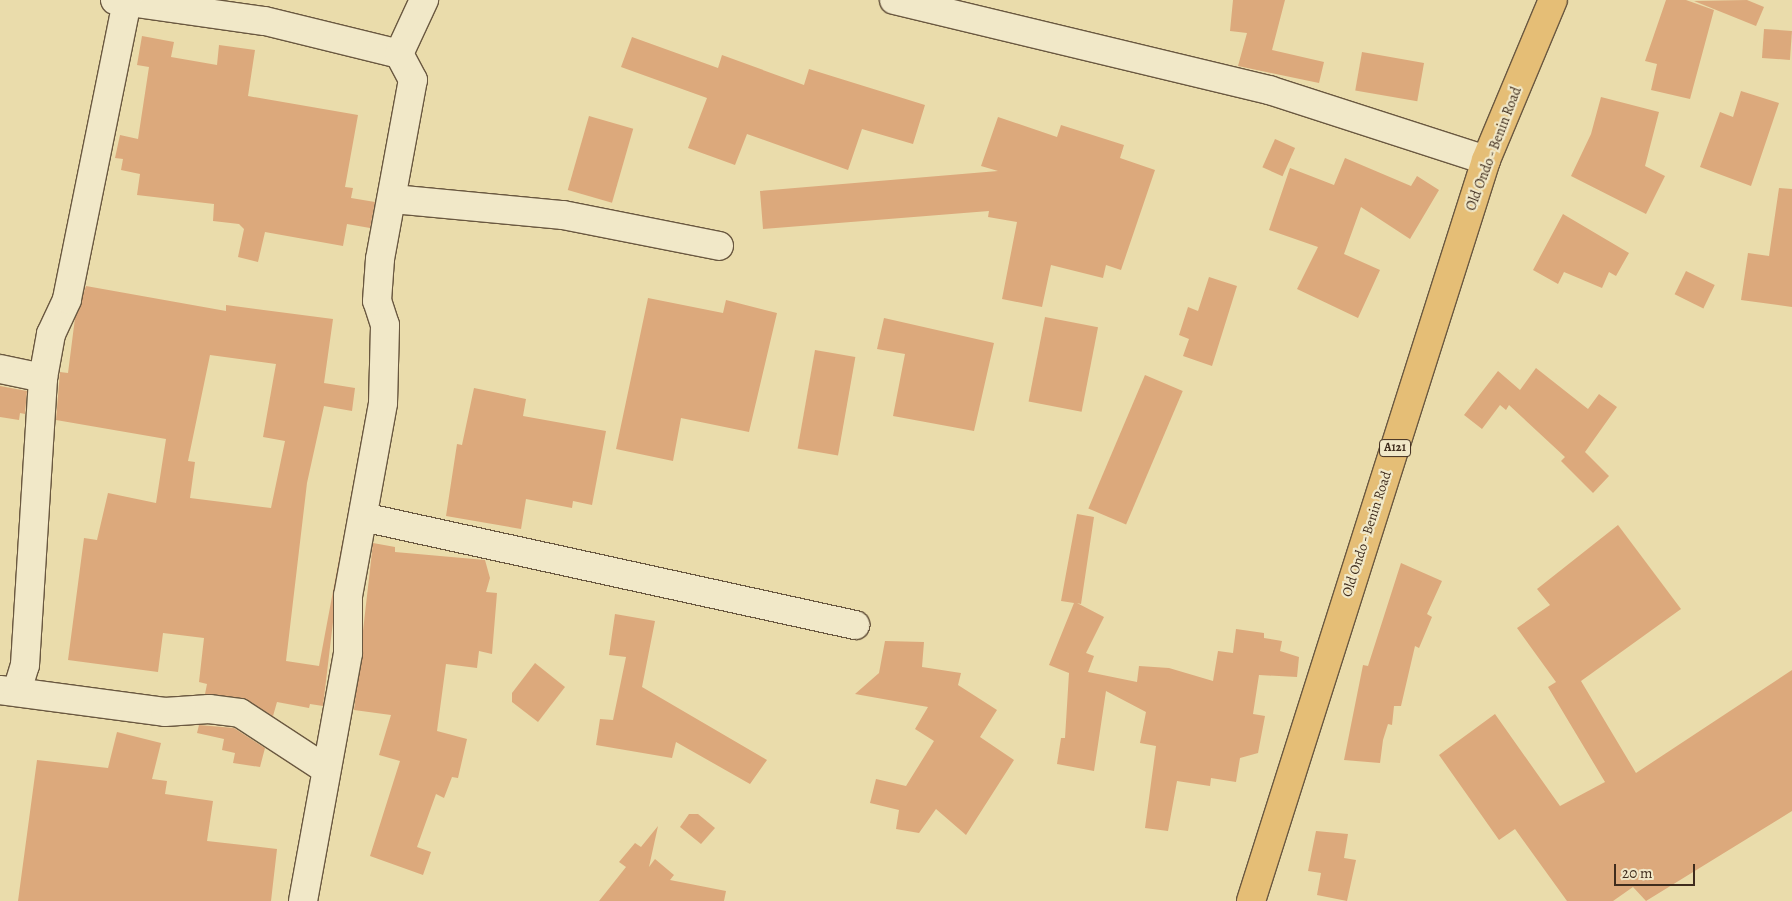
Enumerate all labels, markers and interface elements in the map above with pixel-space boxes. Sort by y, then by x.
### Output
street label: Old Ondo - Benin Road [1463,84,1525,214]
road number: A121 [1379,438,1411,458]
street label: Old Ondo - Benin Road [1339,469,1395,599]
scale bar [1617,854,1698,886]
text: 20 m [1622,863,1653,883]

